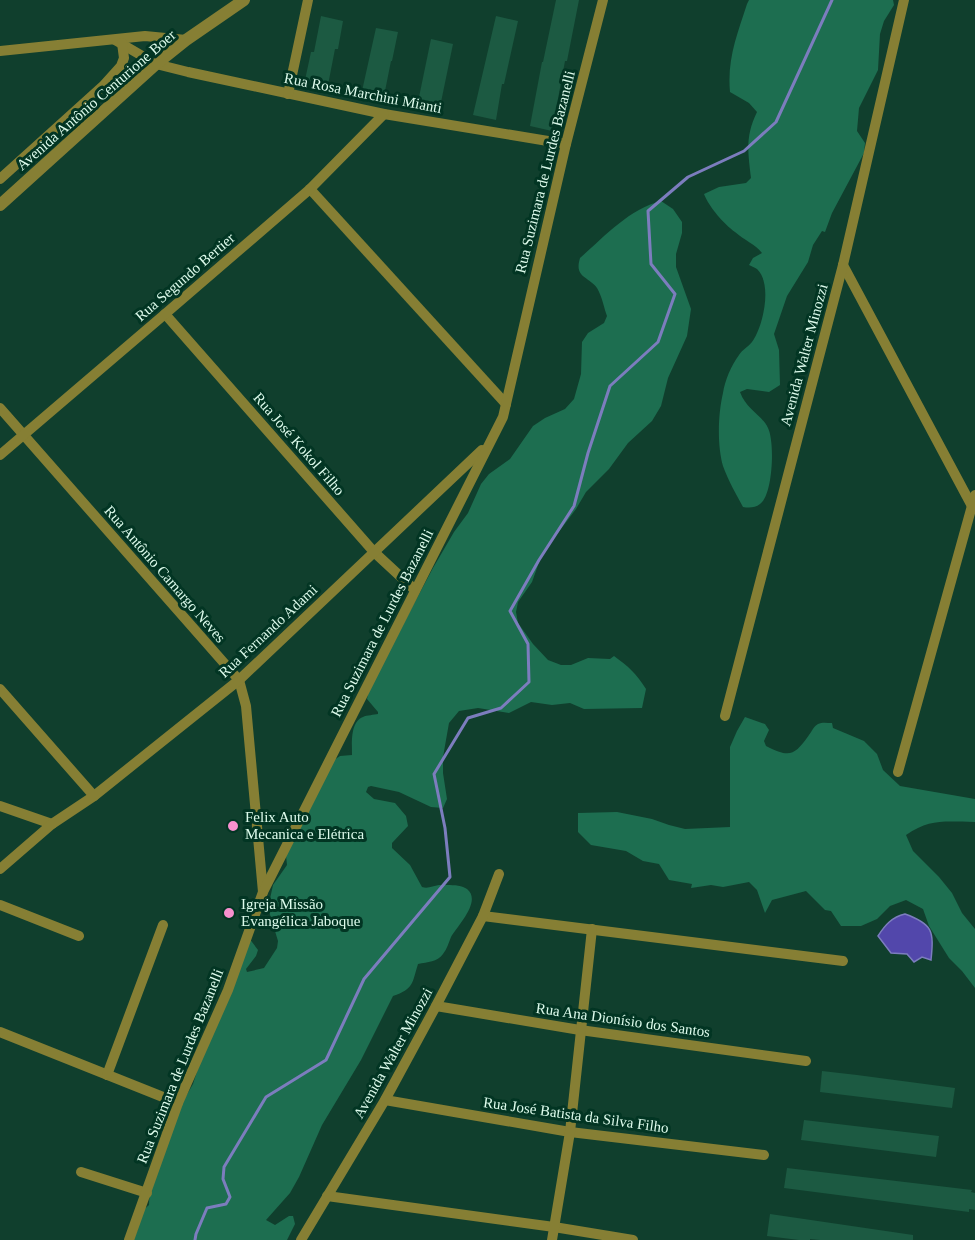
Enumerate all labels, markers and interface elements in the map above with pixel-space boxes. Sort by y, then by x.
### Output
street label: Avenida Antônio Centurione Boer [13,27,179,173]
street label: Rua Suzimara de Lurdes Bazanelli [512,69,578,275]
street label: Rua Rosa Marchini Mianti [283,70,443,116]
street label: Rua Segundo Bertier [132,230,238,324]
street label: Avenida Walter Minozzi [777,282,831,428]
street label: Rua José Kokol Filho [250,390,348,498]
street label: Rua Antônio Camargo Neves [101,502,229,646]
street label: Rua Suzimara de Lurdes Bazanelli [328,527,436,719]
street label: Rua Fernando Adami [216,581,320,681]
place label: Felix Auto Mecanica e Elétrica [245,809,364,842]
marker: Felix Auto Mecanica e Elétrica [226,819,240,833]
place label: Igreja Missão Evangélica Jaboque [241,896,361,929]
marker: Igreja Missão Evangélica Jaboque [222,906,236,920]
street label: Rua Suzimara de Lurdes Bazanelli [134,966,226,1166]
street label: Avenida Walter Minozzi [350,985,436,1121]
street label: Rua Ana Dionísio dos Santos [535,1000,711,1040]
street label: Rua José Batista da Silva Filho [482,1094,670,1136]

